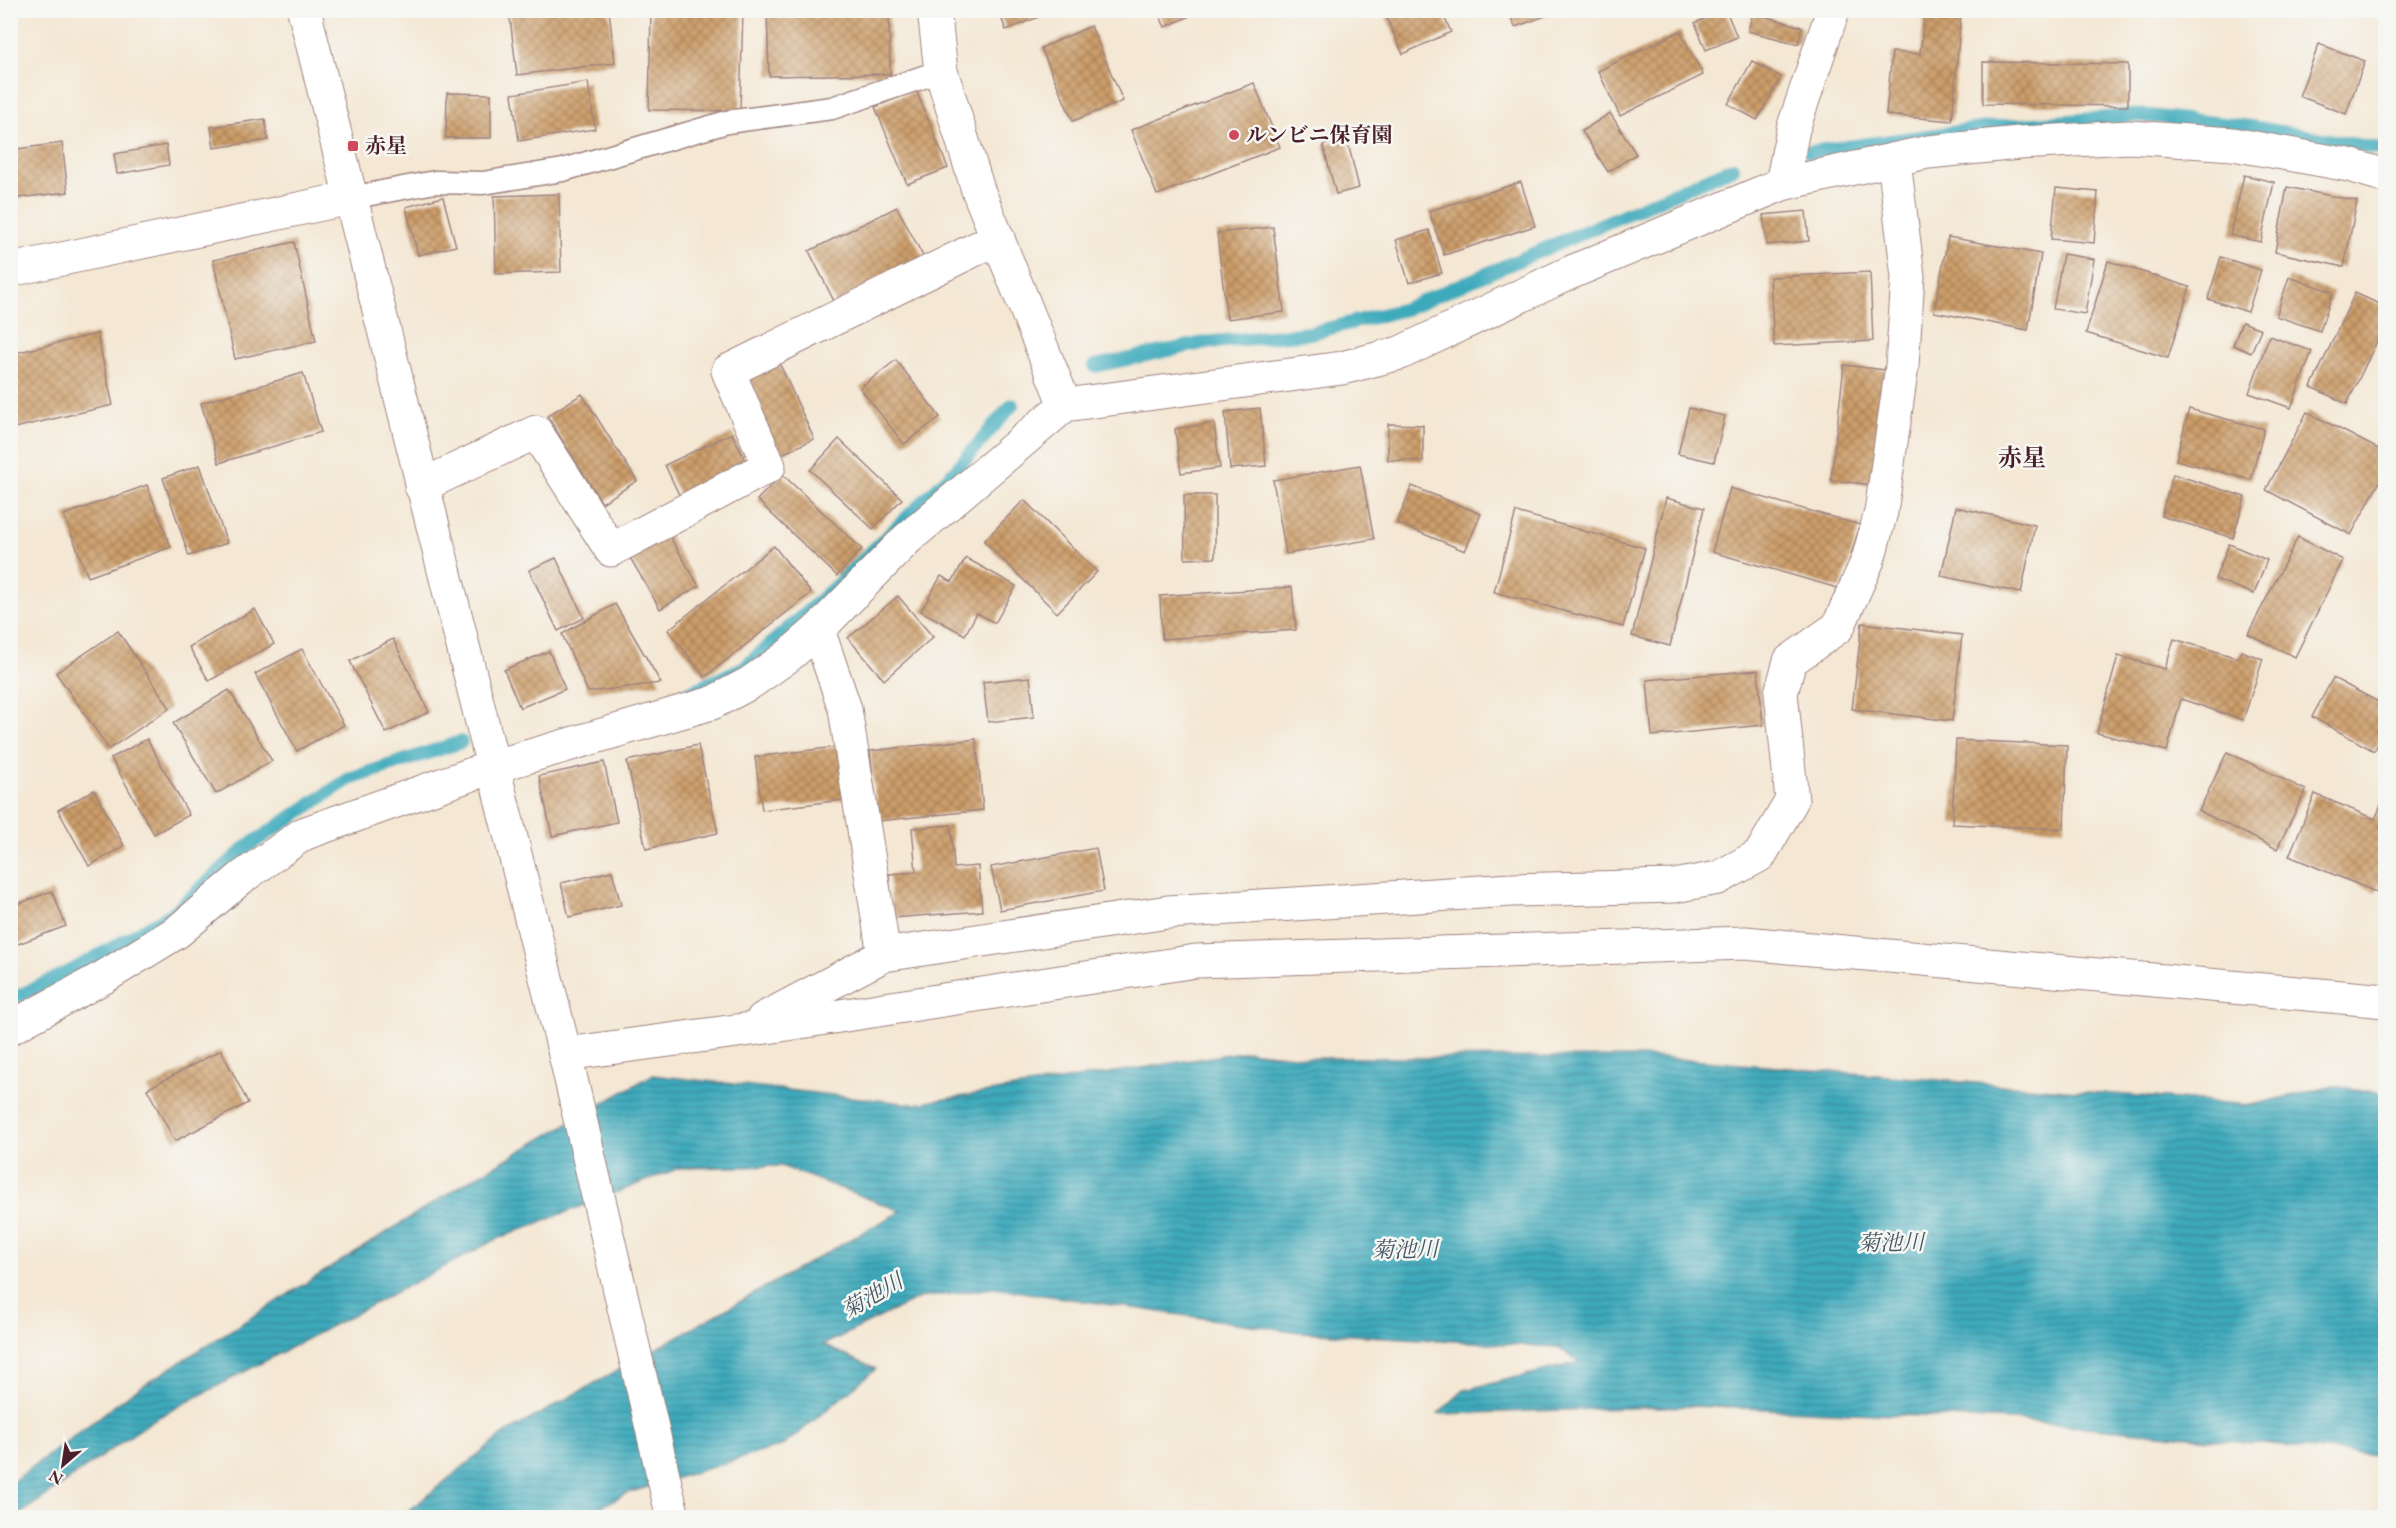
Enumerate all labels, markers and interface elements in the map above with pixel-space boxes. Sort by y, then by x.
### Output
place label: ルンビニ保育園 [1246,121,1392,148]
marker: ルンビニ保育園 [1227,128,1241,142]
place label: 赤星 [365,132,407,159]
marker: 赤星 [346,139,360,153]
district label: 赤星 [1998,442,2046,473]
water label: 菊池川 [1858,1227,1926,1258]
water label: 菊池川 [1372,1234,1440,1265]
water label: 菊池川 [836,1265,910,1324]
north arrow [33,1435,93,1495]
text: N [45,1465,67,1490]

